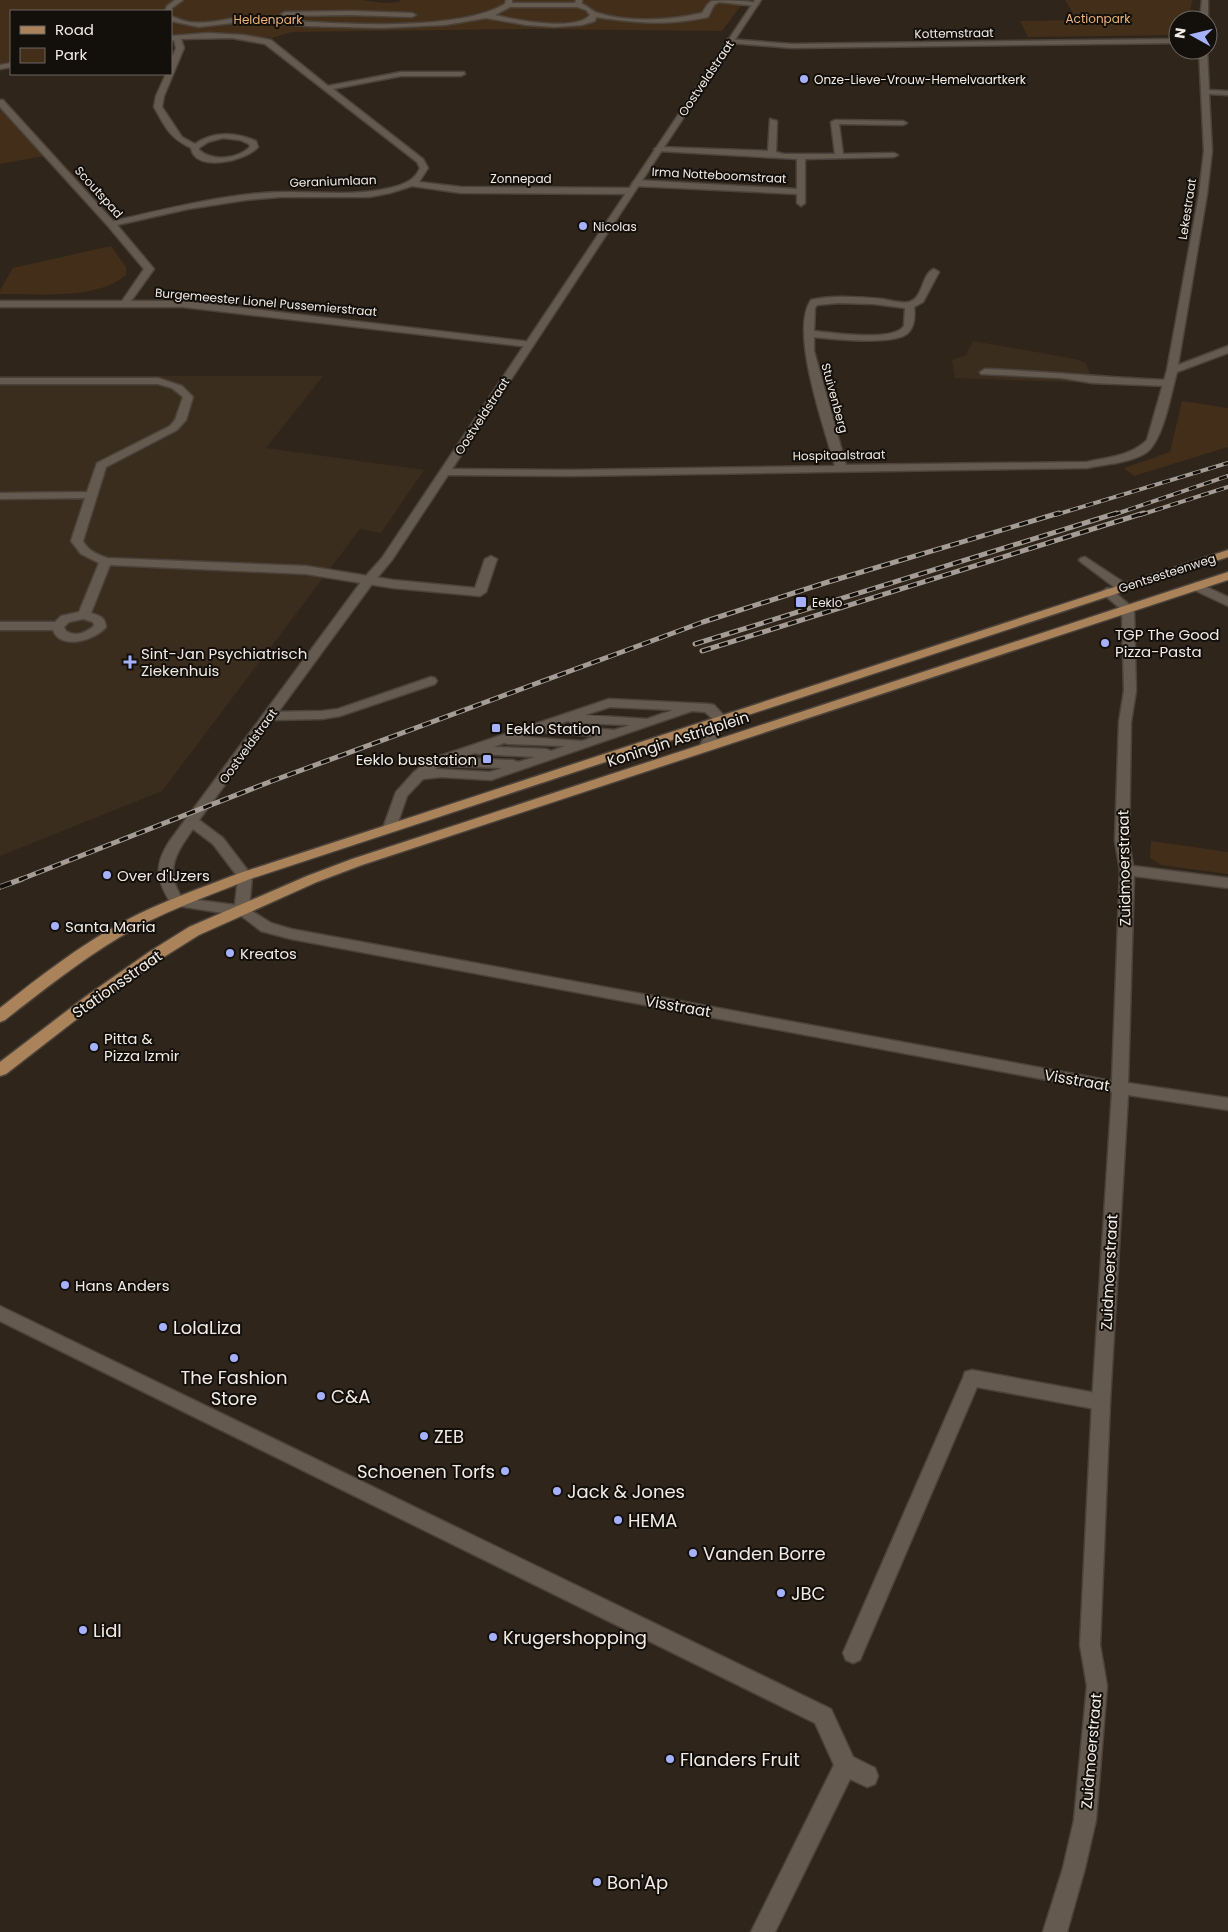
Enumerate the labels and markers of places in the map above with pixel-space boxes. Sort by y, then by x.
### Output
place label: Onze-Lieve-Vrouw-Hemelvaartkerk [814,71,1027,88]
marker: Onze-Lieve-Vrouw-Hemelvaartkerk [798,73,810,85]
place label: Nicolas [593,218,637,235]
marker: Nicolas [577,220,589,232]
place label: Eeklo [812,594,843,611]
marker: Eeklo [794,595,808,609]
place label: TGP The Good Pizza-Pasta [1115,624,1220,662]
marker: TGP The Good Pizza-Pasta [1099,637,1111,649]
place label: Sint-Jan Psychiatrisch Ziekenhuis [141,643,307,681]
marker: Sint-Jan Psychiatrisch Ziekenhuis [123,655,137,669]
place label: Eeklo Station [506,718,601,739]
marker: Eeklo Station [490,722,502,734]
place label: Eeklo busstation [356,749,477,770]
marker: Eeklo busstation [481,753,493,765]
place label: Over d'IJzers [117,865,210,886]
marker: Over d'IJzers [101,869,113,881]
place label: Santa Maria [65,916,156,937]
marker: Santa Maria [49,920,61,932]
place label: Kreatos [240,943,297,964]
marker: Kreatos [224,947,236,959]
place label: Pitta & Pizza Izmir [104,1028,180,1066]
marker: Pitta & Pizza Izmir [88,1041,100,1053]
place label: Hans Anders [75,1275,170,1296]
marker: Hans Anders [59,1279,71,1291]
place label: LolaLiza [173,1315,241,1340]
marker: LolaLiza [157,1321,169,1333]
marker: The Fashion Store [228,1352,240,1364]
place label: The Fashion Store [181,1365,287,1411]
place label: C&A [331,1384,370,1409]
marker: C&A [315,1390,327,1402]
place label: ZEB [434,1424,464,1449]
marker: ZEB [418,1430,430,1442]
place label: Schoenen Torfs [357,1459,495,1484]
marker: Schoenen Torfs [499,1465,511,1477]
place label: Jack & Jones [567,1479,685,1504]
marker: Jack & Jones [551,1485,563,1497]
place label: HEMA [628,1508,677,1533]
marker: HEMA [612,1514,624,1526]
place label: Vanden Borre [703,1541,826,1566]
marker: Vanden Borre [687,1547,699,1559]
place label: JBC [791,1581,825,1606]
marker: JBC [775,1587,787,1599]
place label: Lidl [93,1618,122,1643]
marker: Lidl [77,1624,89,1636]
place label: Krugershopping [503,1625,647,1650]
marker: Krugershopping [487,1631,499,1643]
place label: Flanders Fruit [680,1747,800,1772]
marker: Flanders Fruit [664,1753,676,1765]
place label: Bon'Ap [607,1870,668,1895]
marker: Bon'Ap [591,1876,603,1888]

